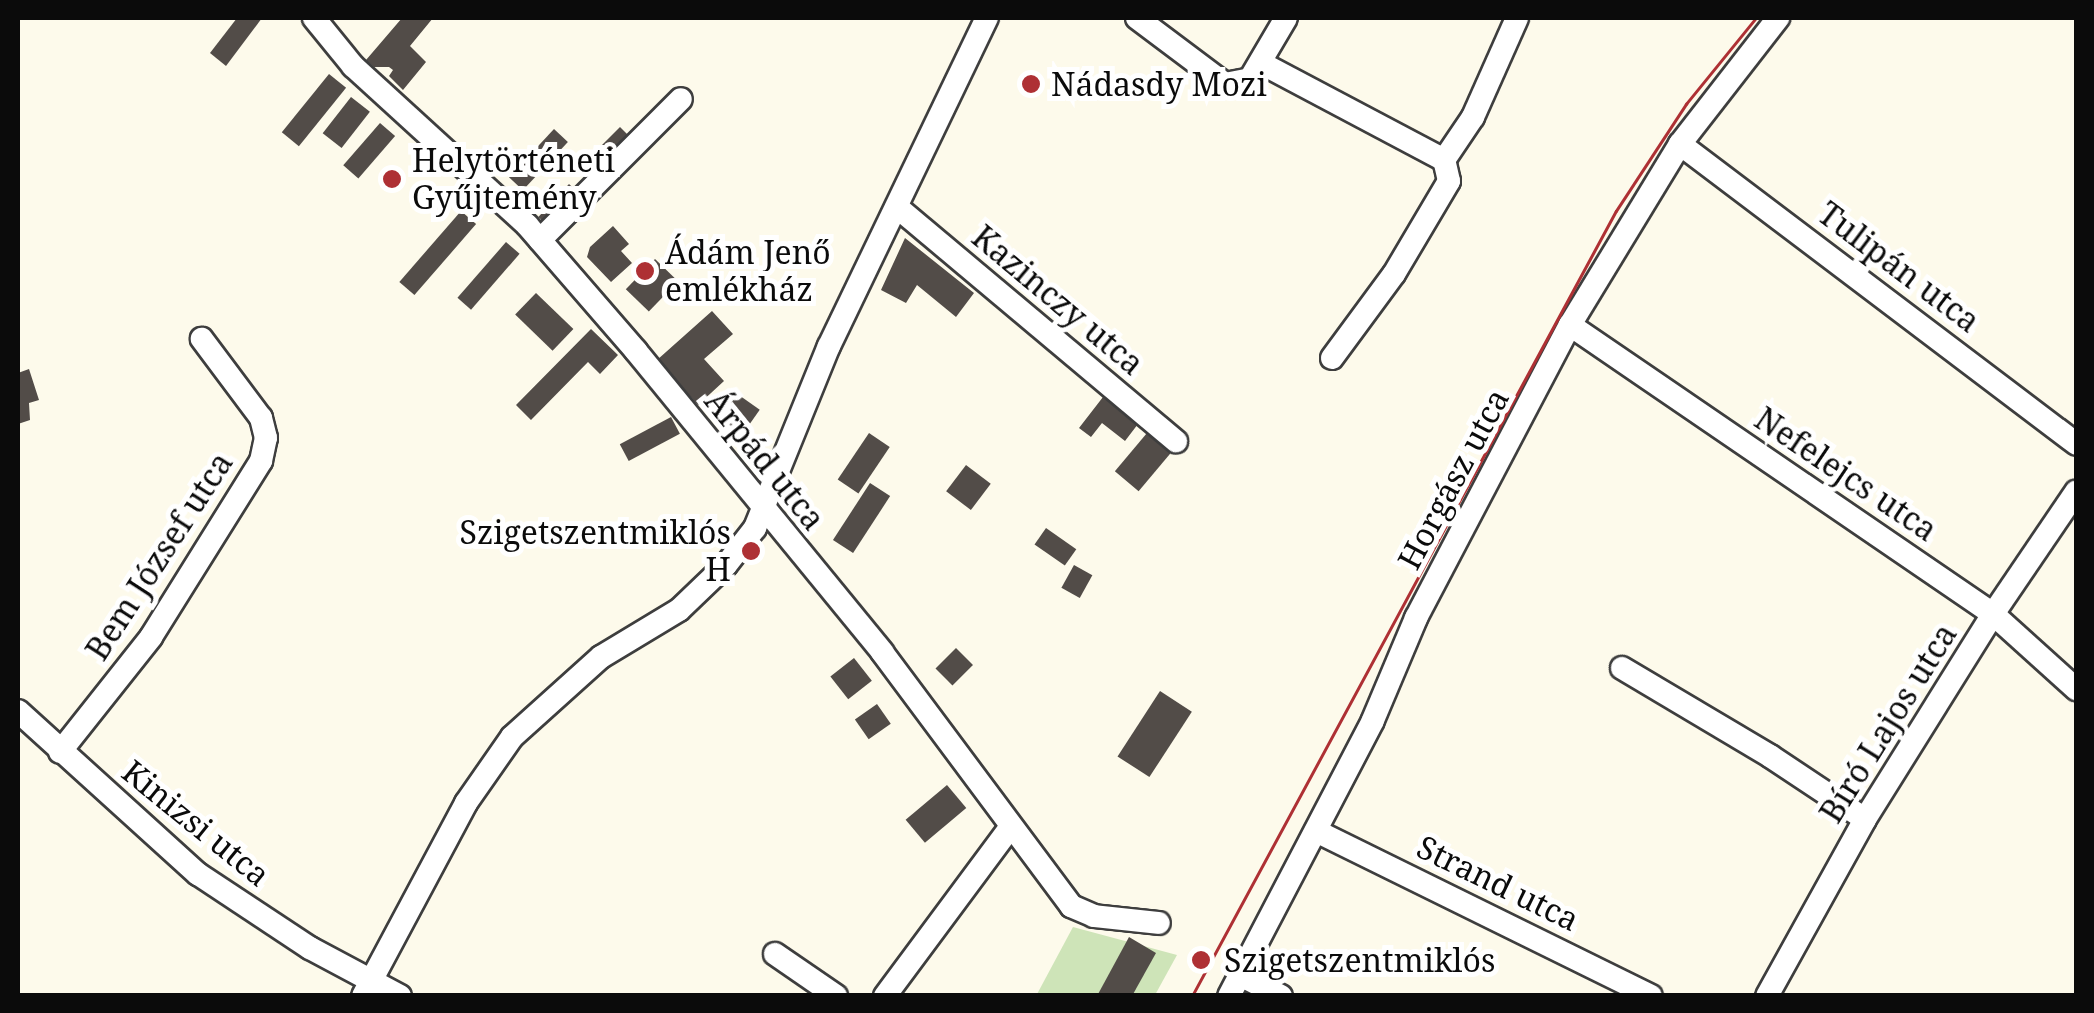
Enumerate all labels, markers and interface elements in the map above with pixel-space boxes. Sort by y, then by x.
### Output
place label: Nádasdy Mozi [1051,65,1267,103]
marker: Nádasdy Mozi [1020,73,1042,95]
place label: Helytörténeti Gyűjtemény [412,142,615,217]
marker: Helytörténeti Gyűjtemény [381,168,403,190]
street label: Tulipán utca [1811,194,1987,340]
street label: Kazinczy utca [965,217,1151,383]
place label: Ádám Jenő emlékház [665,234,831,309]
marker: Ádám Jenő emlékház [634,260,656,282]
street label: Árpád utca [697,382,833,538]
street label: Horgász utca [1389,382,1517,576]
street label: Nefelejcs utca [1748,399,1944,549]
street label: Bem József utca [78,445,240,667]
place label: Szigetszentmiklós H [460,514,731,589]
marker: Szigetszentmiklós H [740,540,762,562]
street label: Bíró Lajos utca [1812,617,1964,829]
street label: Kinizsi utca [115,752,277,894]
street label: Strand utca [1411,827,1585,939]
place label: Szigetszentmiklós [1224,941,1495,979]
marker: Szigetszentmiklós [1188,947,1214,973]

